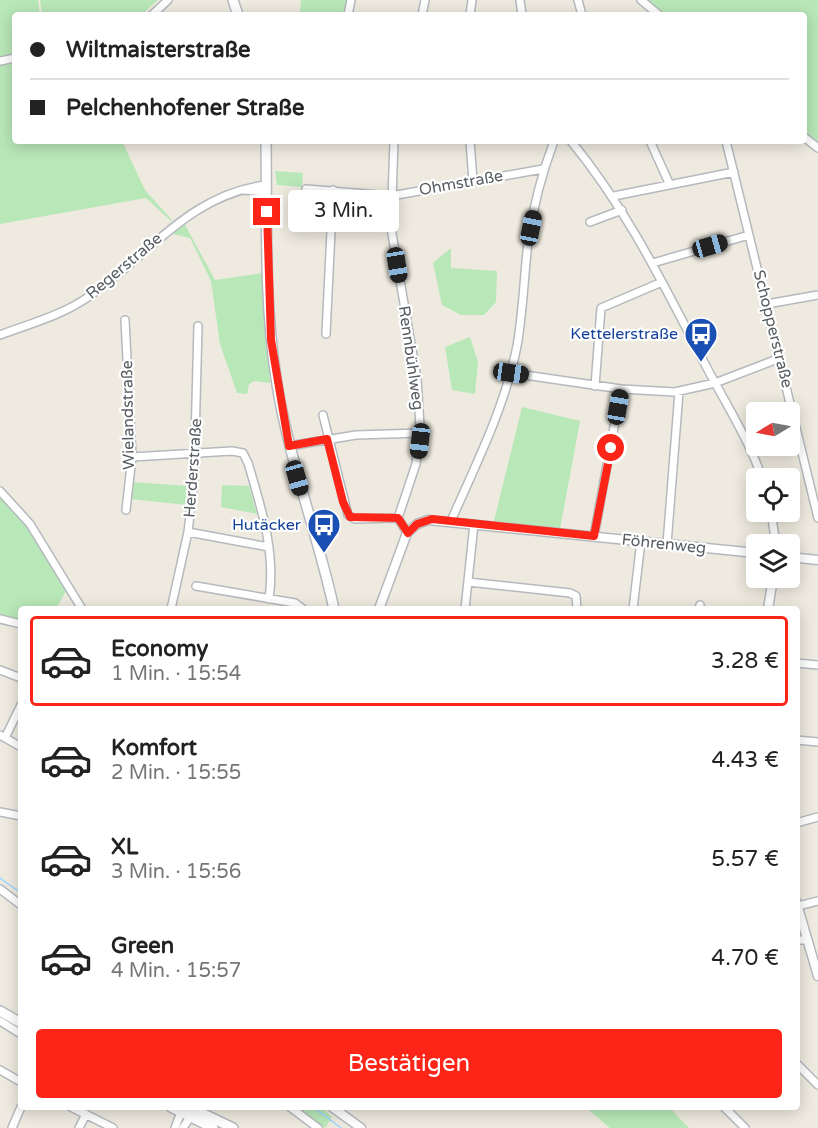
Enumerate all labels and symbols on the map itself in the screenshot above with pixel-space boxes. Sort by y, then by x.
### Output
street label: Ohmstraße [417,166,505,200]
callout: 3 Min. [288,191,399,233]
route end [253,198,280,225]
car [519,209,543,247]
street label: Regerstraße [82,228,166,304]
car [690,232,730,260]
car [385,246,409,284]
street label: Schopperstraße [749,268,797,390]
street label: Rennbühlweg [394,305,428,411]
bus stop icon: Kettelerstraße [683,316,719,363]
place label: Kettelerstraße [570,324,678,344]
street label: Wielandstraße [117,360,139,470]
car [492,362,530,384]
car [606,388,630,426]
north arrow [746,402,800,456]
street label: Herderstraße [180,418,206,518]
car [409,422,431,460]
route start [597,434,624,461]
car [283,458,311,498]
bus stop icon: Hutäcker [306,507,342,554]
place label: Hutäcker [232,515,302,535]
street label: Föhrenweg [621,530,707,558]

